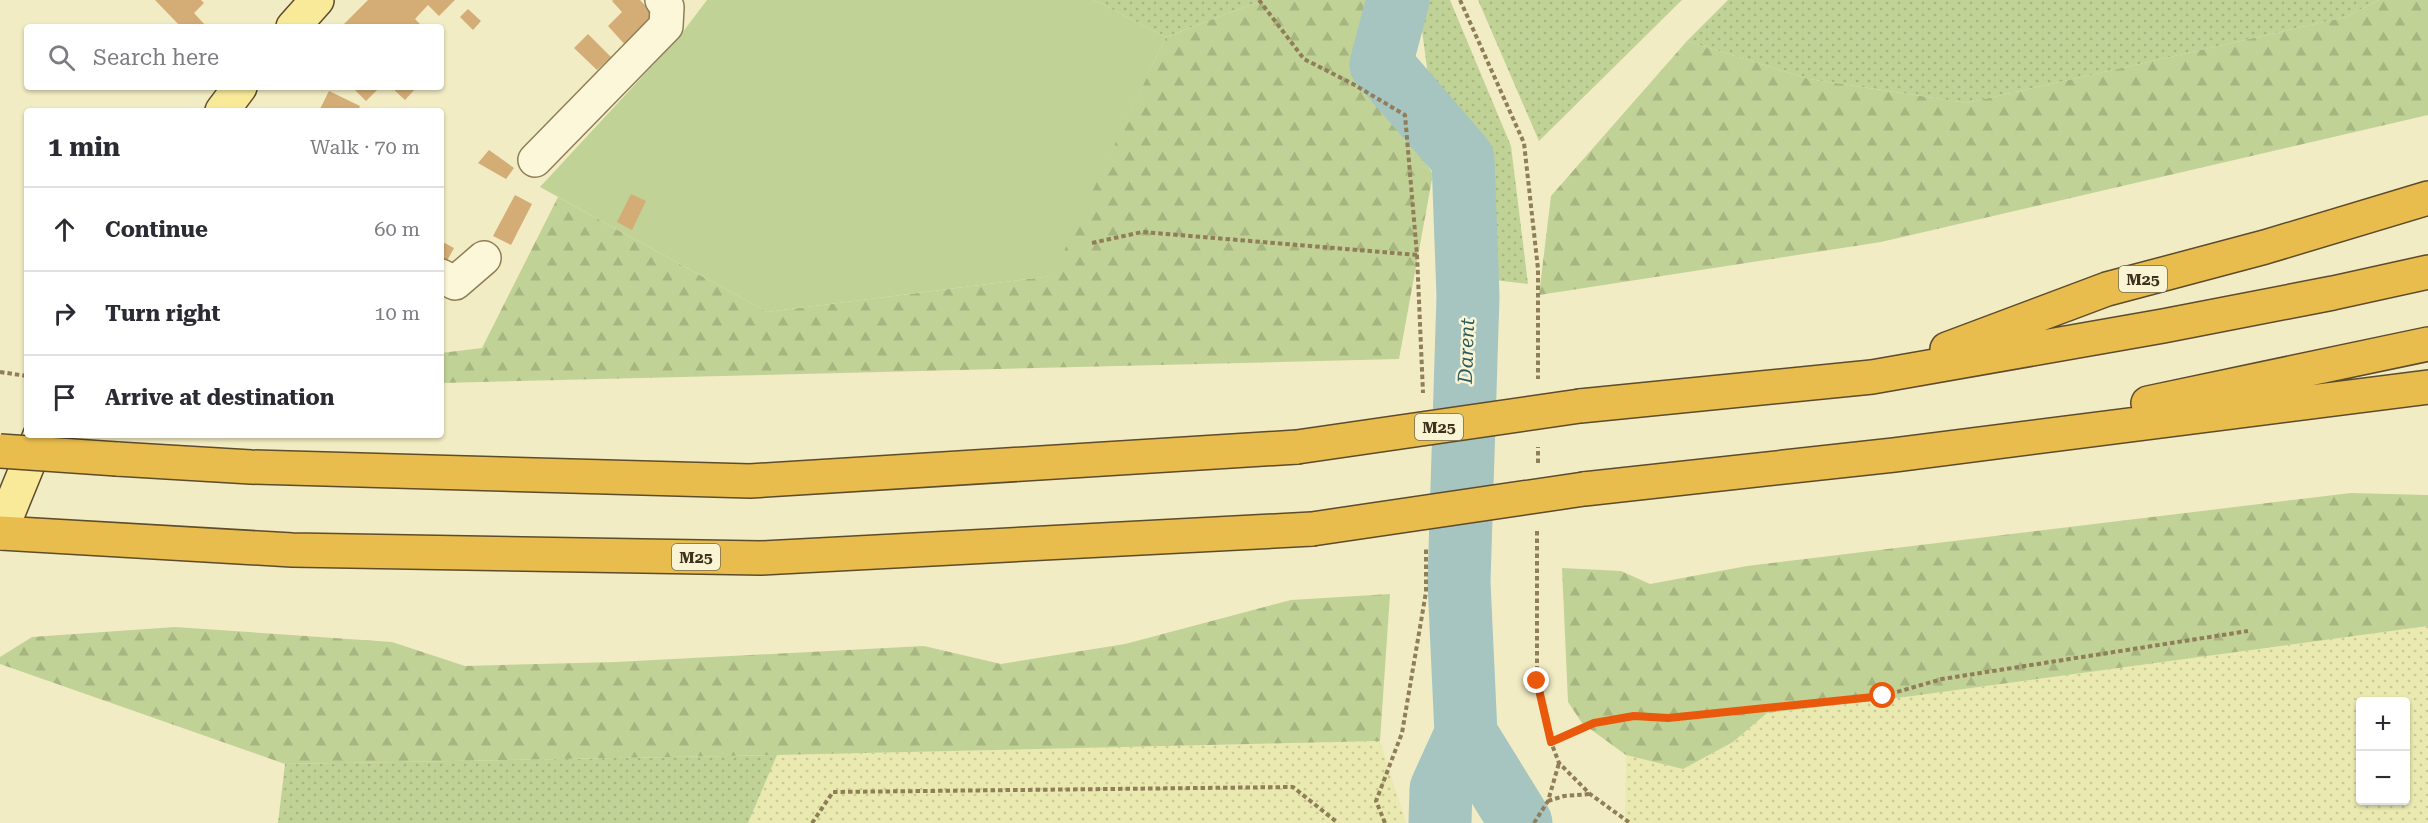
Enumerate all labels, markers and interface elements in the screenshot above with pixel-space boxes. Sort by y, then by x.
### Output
search box [24,24,444,90]
icon: search [45,41,78,74]
text: Search here [93,45,219,70]
text: 1 min [48,132,120,162]
text: Walk · 70 m [310,135,420,159]
icon: ahead [48,213,81,246]
text: Continue [105,217,208,242]
text: 60 m [374,217,420,241]
road number: M25 [2119,266,2167,292]
icon: right [48,297,81,330]
text: Turn right [105,301,220,326]
text: 10 m [374,301,420,325]
water label: Darent [1453,317,1479,385]
icon: arrive [48,381,81,414]
text: Arrive at destination [105,385,334,410]
road number: M25 [1415,414,1463,440]
road number: M25 [672,544,720,570]
route end [1523,667,1549,693]
route start [1869,682,1895,708]
map controls [2356,697,2410,805]
button: + [2356,697,2410,751]
button: − [2356,751,2410,805]

